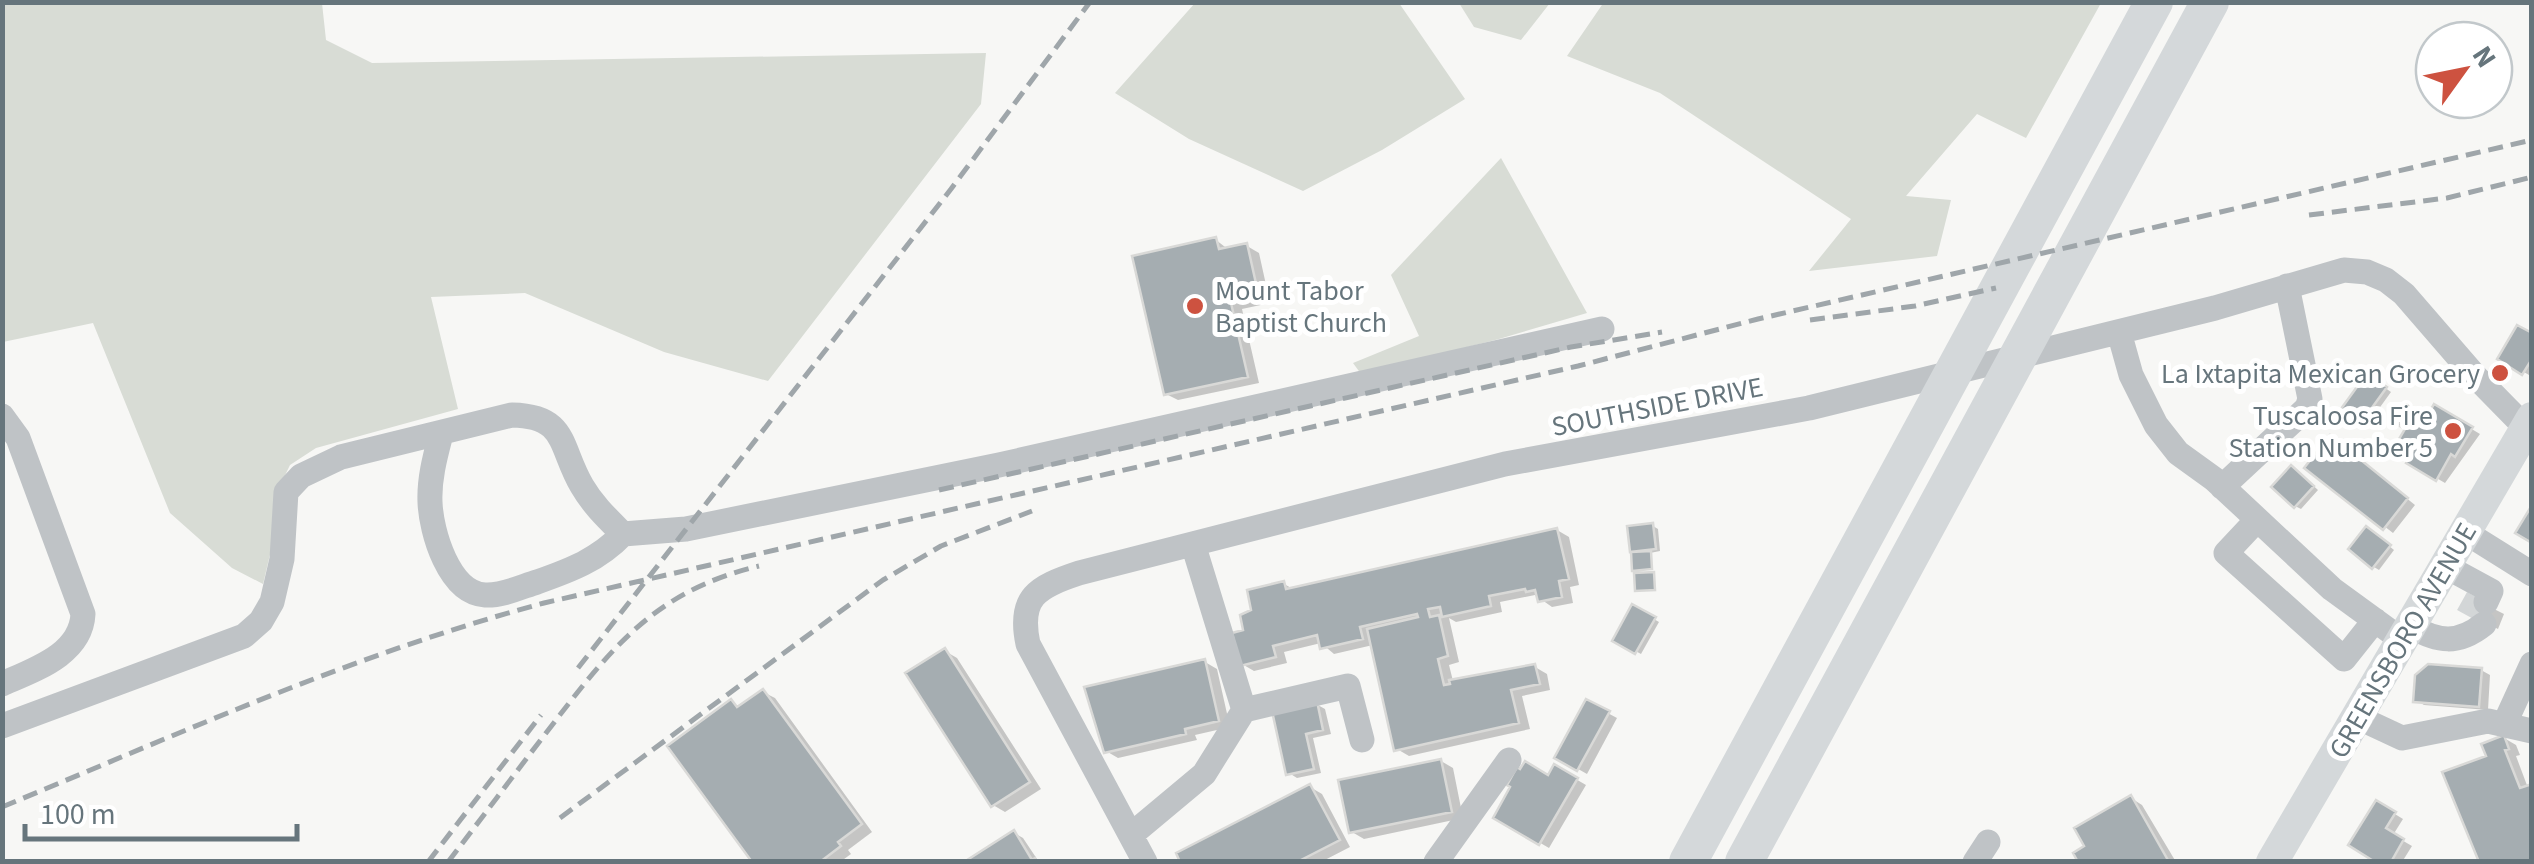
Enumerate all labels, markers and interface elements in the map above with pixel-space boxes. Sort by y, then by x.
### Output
north arrow [2414,20,2514,120]
text: N [2462,38,2506,76]
place label: Mount Tabor Baptist Church [1215,271,1387,343]
marker: Mount Tabor Baptist Church [1184,295,1206,317]
place label: La Ixtapita Mexican Grocery [2161,354,2480,394]
marker: La Ixtapita Mexican Grocery [2489,362,2511,384]
street label: SOUTHSIDE DRIVE [1548,367,1766,447]
place label: Tuscaloosa Fire Station Number 5 [2229,396,2433,468]
marker: Tuscaloosa Fire Station Number 5 [2442,420,2464,442]
street label: GREENSBORO AVENUE [2319,515,2487,766]
scale bar [25,779,298,841]
text: 100 m [40,793,116,836]

